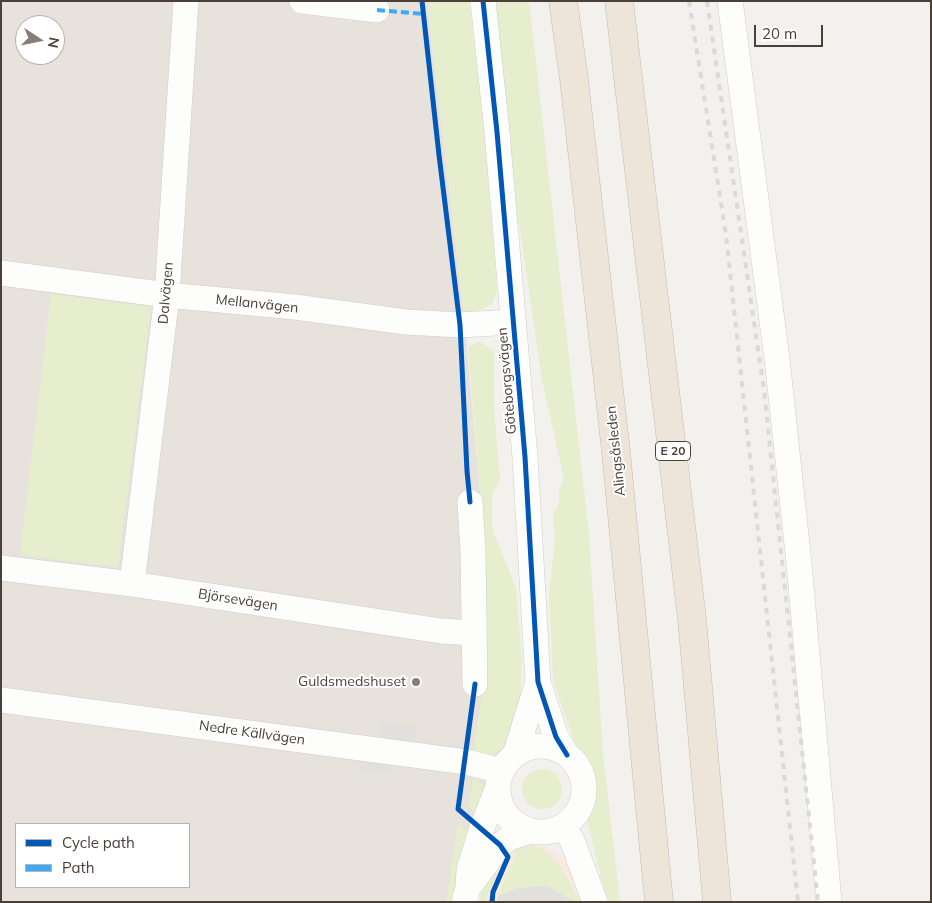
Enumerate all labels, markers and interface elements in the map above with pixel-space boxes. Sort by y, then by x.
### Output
north arrow [15,15,65,65]
scale bar [757,15,826,47]
text: 20 m [762,24,797,43]
text: N [44,36,64,50]
street label: Dalvägen [155,261,177,325]
street label: Mellanvägen [215,291,299,317]
street label: Göteborgsvägen [494,327,520,435]
street label: Alingsåsleden [603,405,629,497]
road number: E 20 [656,442,690,461]
street label: Björsevägen [197,585,279,615]
place label: Guldsmedshuset [298,674,406,690]
marker: Guldsmedshuset [410,676,422,688]
street label: Nedre Källvägen [198,717,306,749]
legend [15,823,190,888]
text: Cycle path [62,833,135,852]
text: Path [62,858,94,877]

